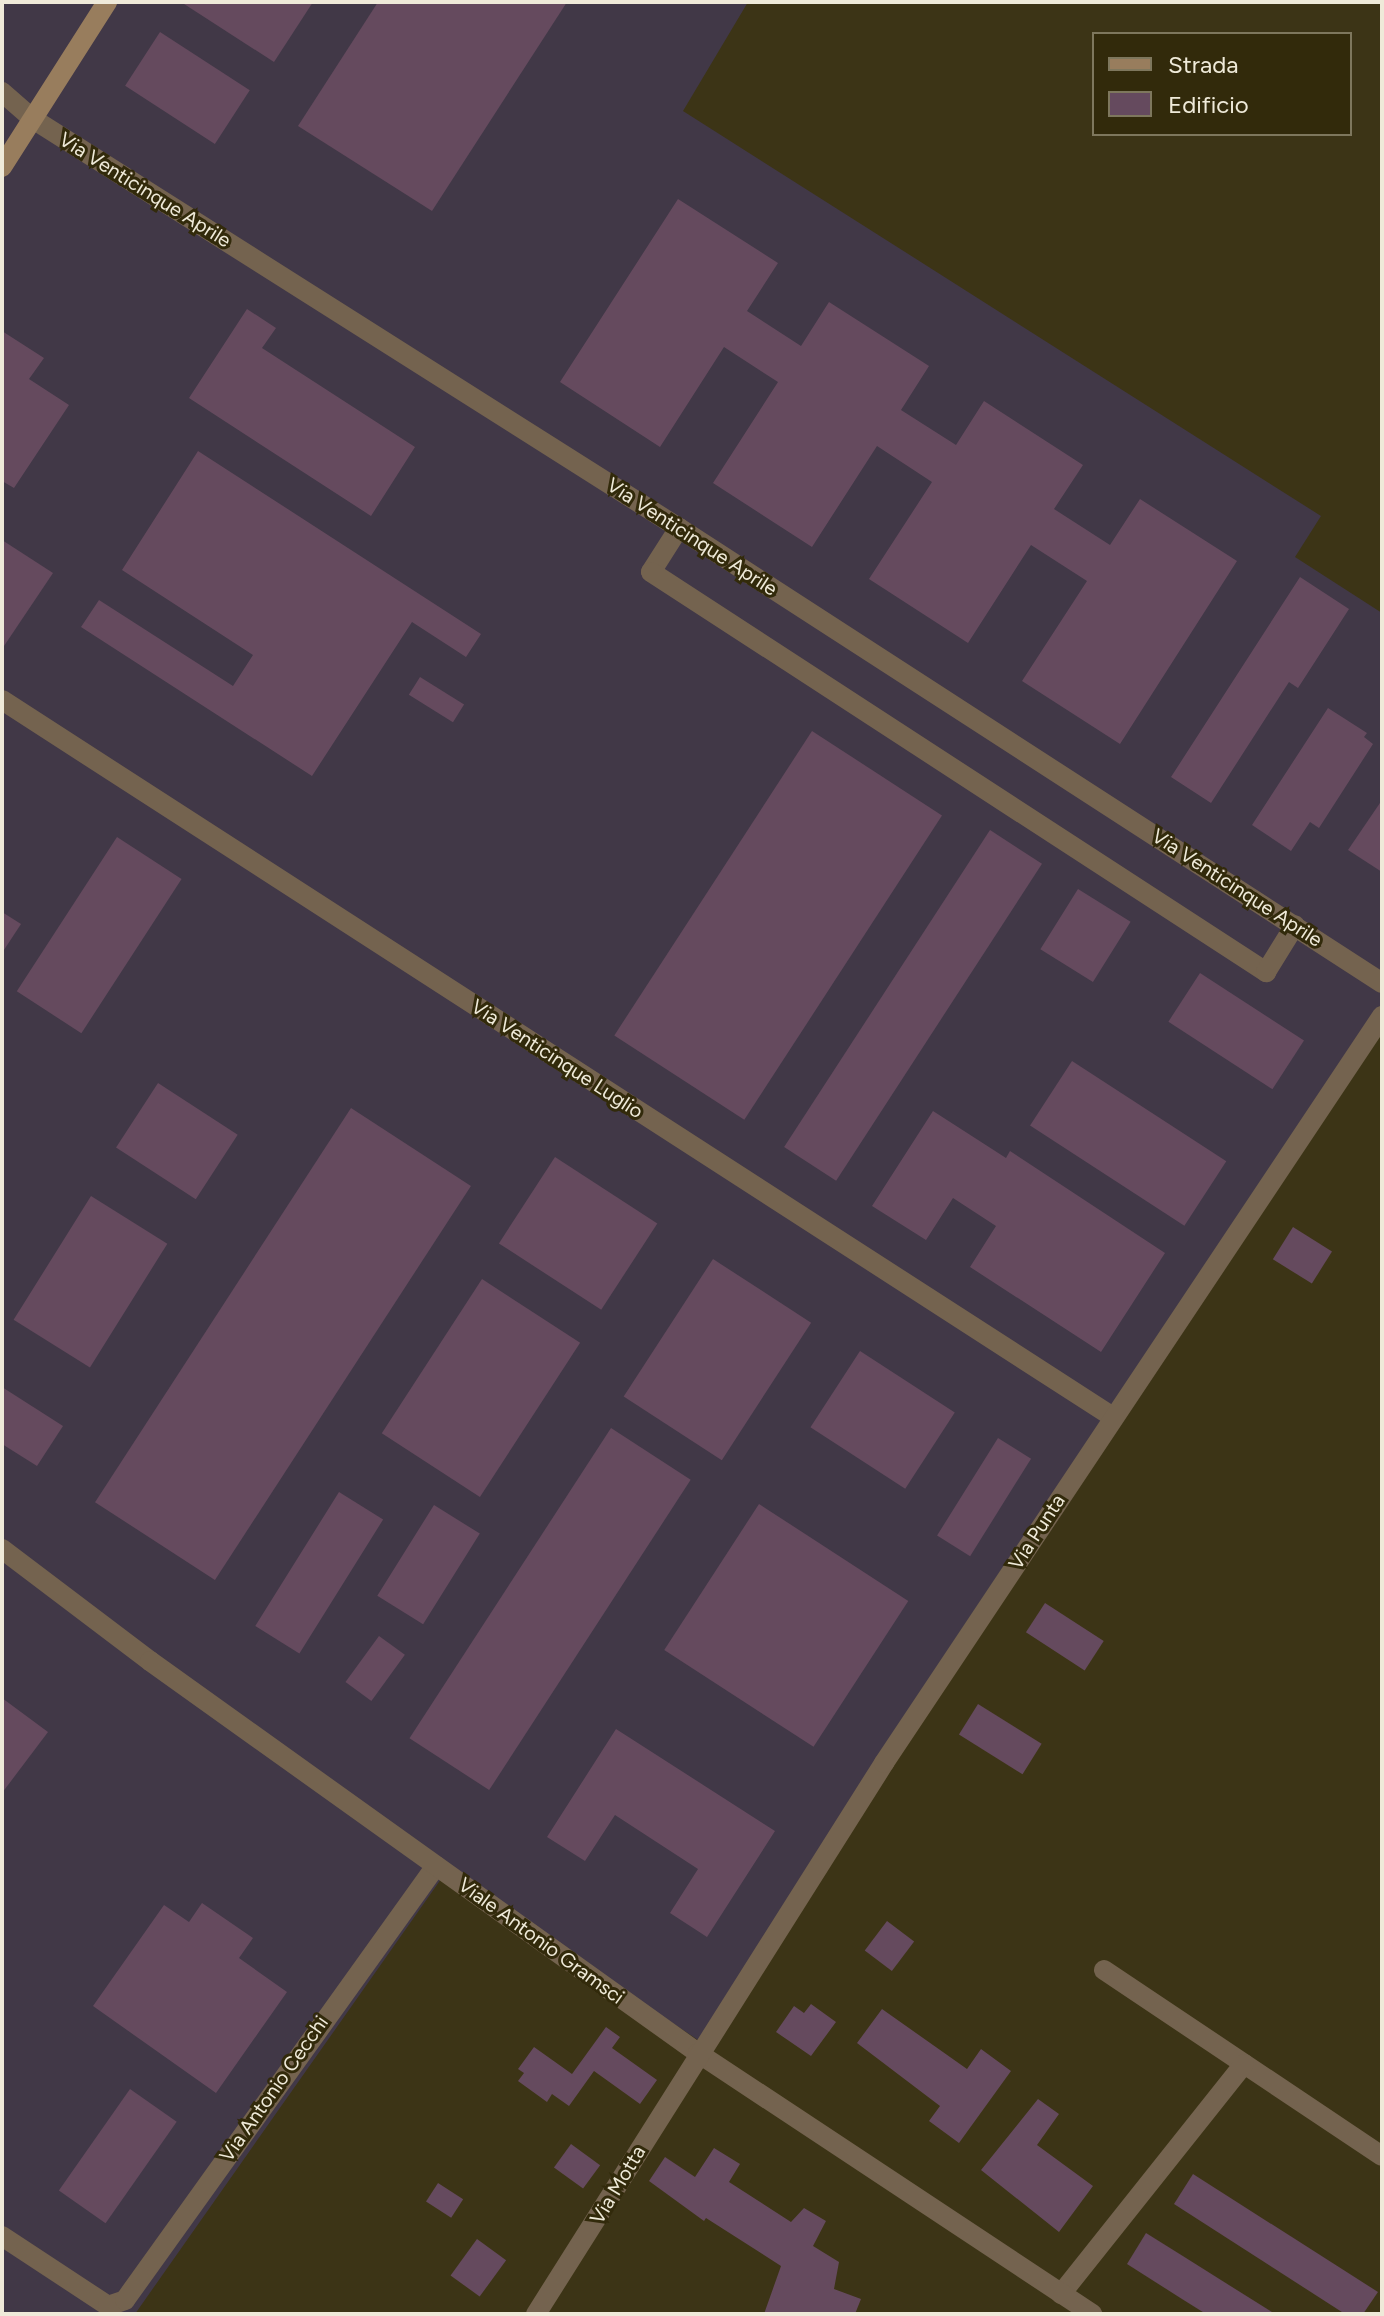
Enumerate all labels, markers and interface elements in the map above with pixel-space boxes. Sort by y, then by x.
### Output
legend [1092,32,1352,136]
text: Strada [1168,50,1238,79]
text: Edificio [1168,90,1249,119]
street label: Via Venticinque Aprile [55,127,235,253]
street label: Via Venticinque Aprile [602,473,782,601]
street label: Via Venticinque Aprile [1147,824,1327,952]
street label: Via Venticinque Luglio [467,994,647,1124]
street label: Via Punta [1004,1490,1070,1574]
street label: Viale Antonio Gramsci [453,1873,629,2009]
street label: Via Antonio Cecchi [215,2011,333,2167]
street label: Via Motta [585,2141,651,2229]

